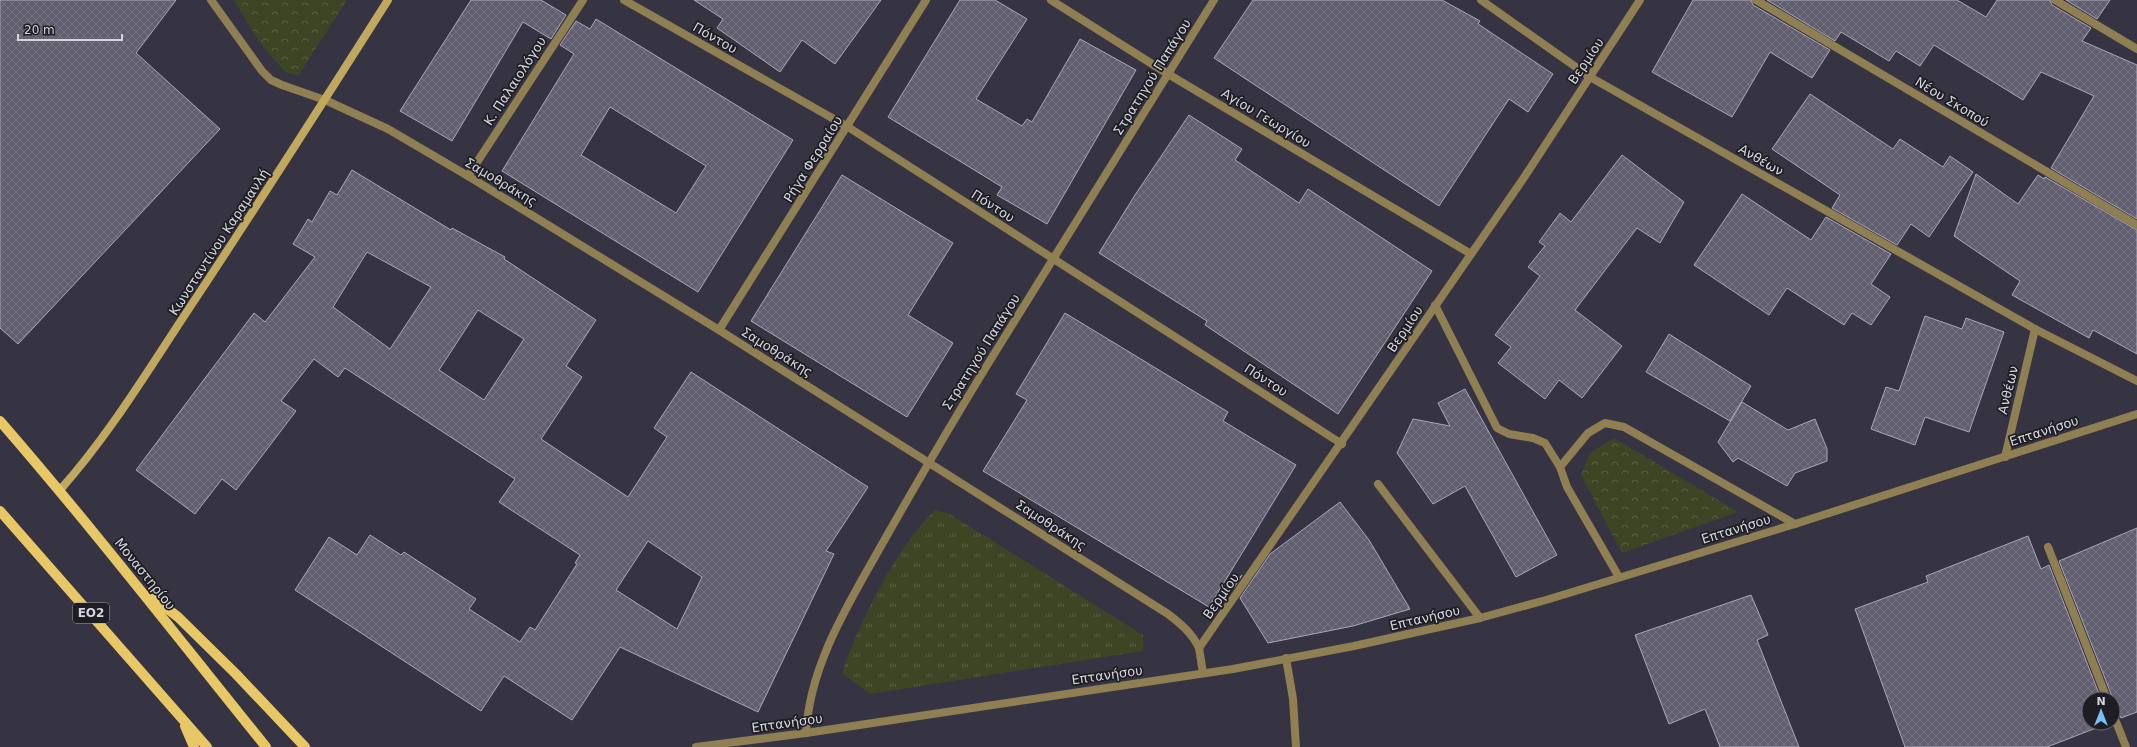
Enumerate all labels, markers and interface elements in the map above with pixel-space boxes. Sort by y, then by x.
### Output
scale bar [18,16,122,42]
street label: Στρατηγού Παπάγου [1110,16,1194,138]
street label: Πόντου [690,19,740,57]
text: 20 m [24,23,55,37]
street label: Κ. Παλαιολόγου [481,34,549,128]
street label: Βερμίου [1565,35,1607,87]
street label: Νέου Σκοπού [1912,74,1992,130]
street label: Αγίου Γεωργίου [1219,85,1313,151]
street label: Ρήγα Φερραίου [780,113,846,205]
street label: Ανθέων [1736,141,1786,179]
street label: Σαμοθράκης [462,155,540,209]
street label: Κωνσταντίνου Καραμανλή [166,166,272,318]
street label: Πόντου [969,187,1017,225]
street label: Στρατηγού Παπάγου [939,291,1023,413]
street label: Βερμίου [1384,303,1426,355]
street label: Σαμοθράκης [739,324,815,380]
street label: Πόντου [1242,361,1290,399]
street label: Ανθέων [1995,364,2021,416]
street label: Επτανήσου [2008,413,2080,449]
street label: Σαμοθράκης [1013,497,1089,553]
street label: Επτανήσου [1700,511,1772,547]
street label: Μοναστηρίου [112,535,178,613]
street label: Βερμίου [1200,570,1242,622]
road number: ΕΟ2 [73,603,109,623]
street label: Επτανήσου [1388,603,1462,633]
street label: Επτανήσου [1070,663,1144,687]
north arrow [2081,691,2121,731]
text: N [2096,695,2106,708]
street label: Επτανήσου [750,711,824,735]

